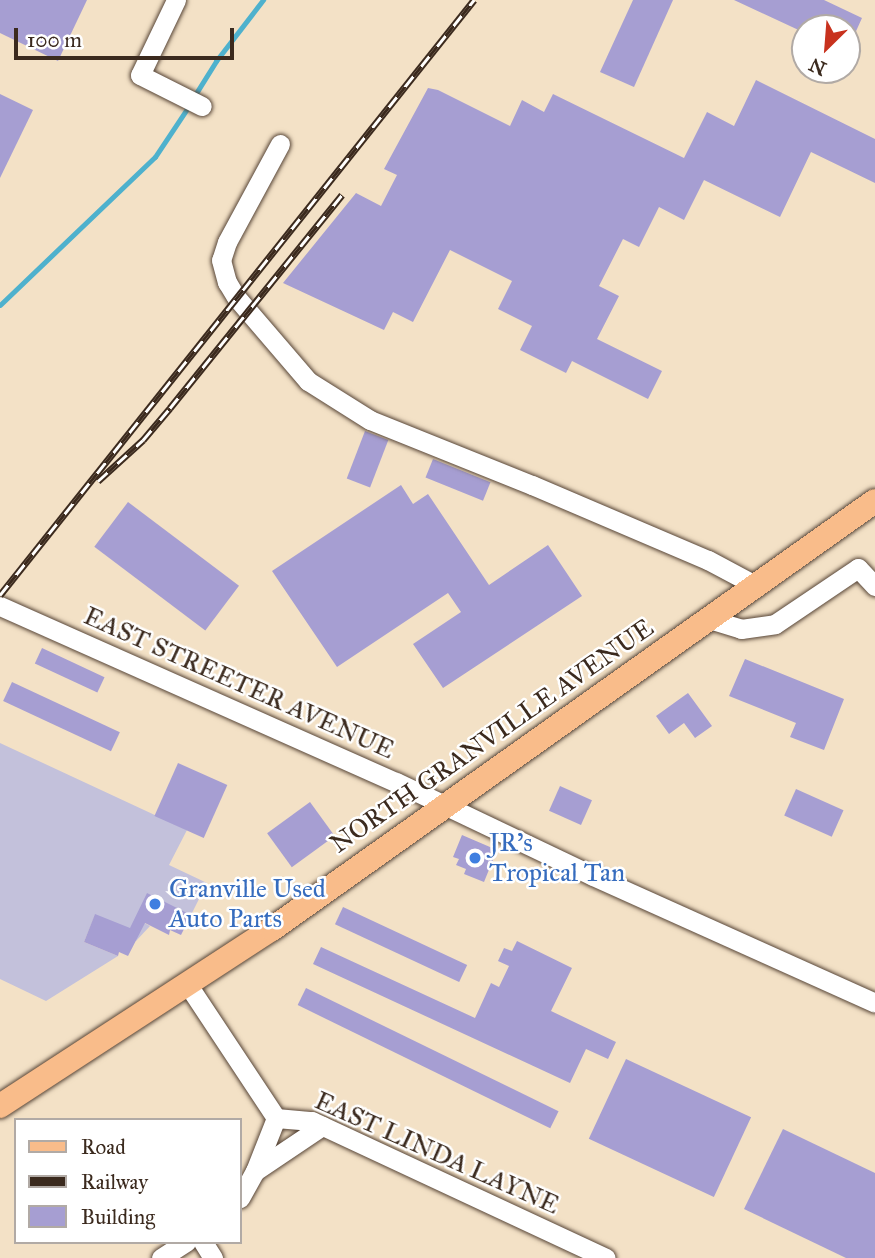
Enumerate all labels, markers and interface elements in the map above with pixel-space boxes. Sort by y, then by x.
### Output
scale bar [18,14,238,58]
north arrow [791,14,861,84]
text: 100 m [27,27,82,53]
text: N [806,53,830,81]
street label: EAST STREETER AVENUE [79,600,399,766]
street label: NORTH GRANVILLE AVENUE [324,612,660,860]
place label: JR's Tropical Tan [489,827,625,888]
marker: JR's Tropical Tan [467,850,483,866]
place label: Granville Used Auto Parts [169,873,326,934]
marker: Granville Used Auto Parts [147,896,163,912]
street label: EAST LINDA LAYNE [310,1085,564,1221]
legend [14,1118,242,1244]
text: Road [81,1134,126,1160]
text: Railway [81,1169,148,1195]
text: Building [81,1204,155,1230]

